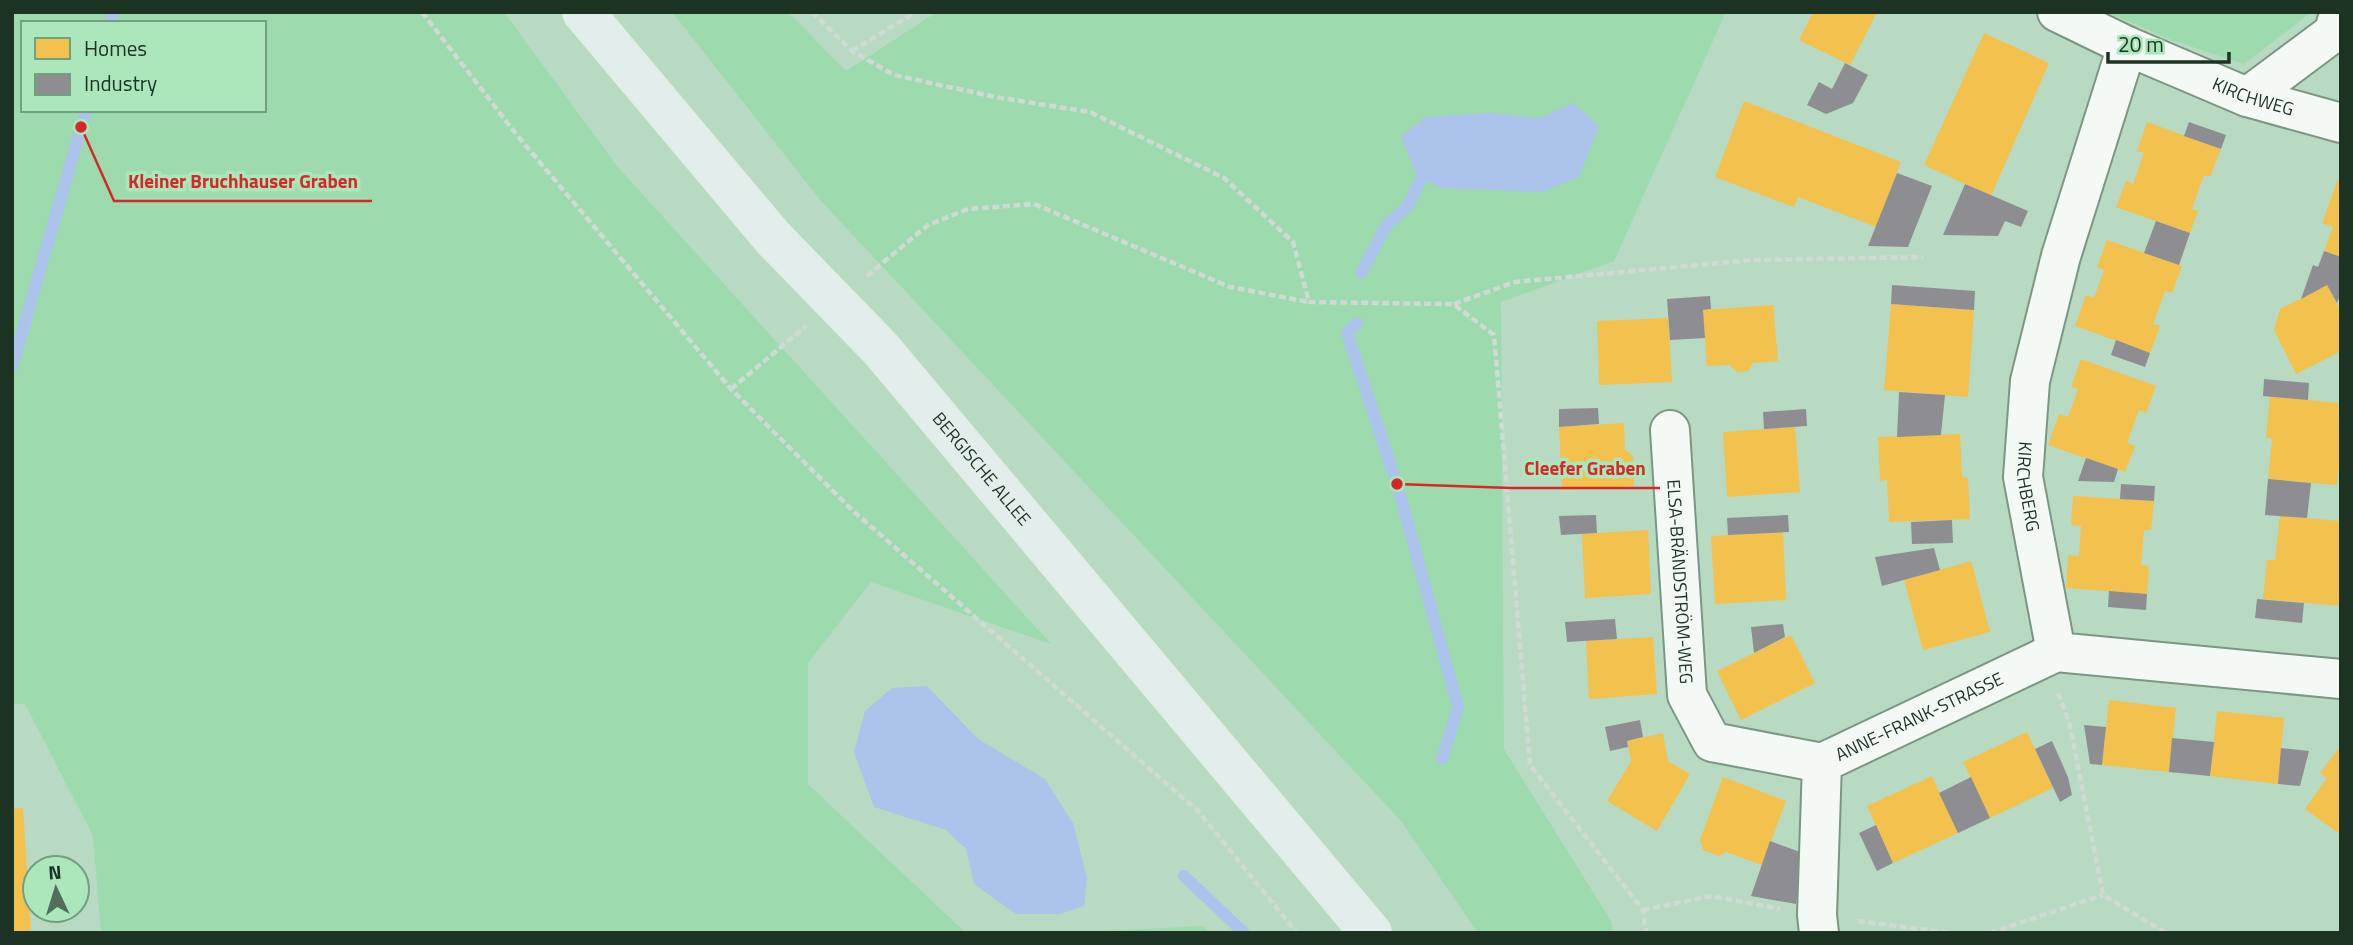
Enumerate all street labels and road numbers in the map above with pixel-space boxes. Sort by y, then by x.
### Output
street label: KIRCHWEG [2208,70,2297,122]
street label: BERGISCHE ALLEE [926,406,1038,532]
street label: KIRCHBERG [2010,440,2047,534]
street label: ELSA-BRÄNDSTRÖM-WEG [1660,479,1700,685]
street label: ANNE-FRANK-STRASSE [1831,665,2008,768]

